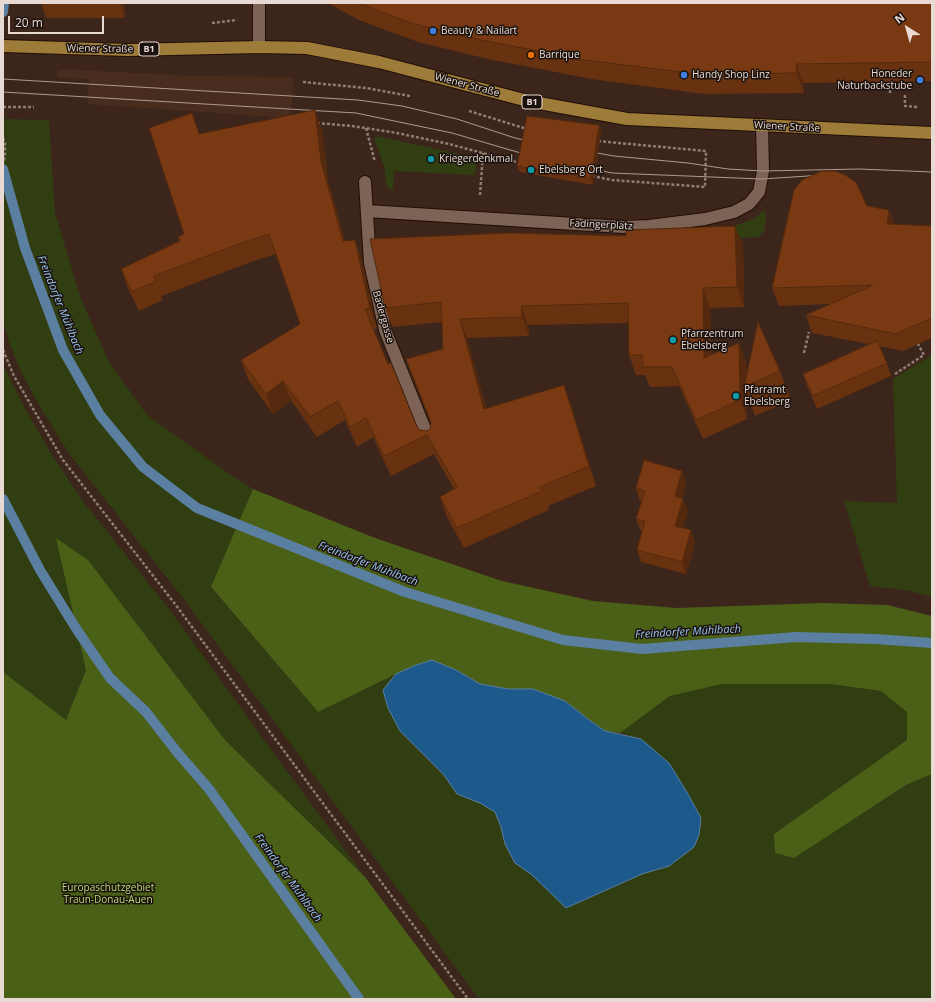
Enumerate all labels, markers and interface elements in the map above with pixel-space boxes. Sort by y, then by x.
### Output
scale bar [10,8,106,34]
north arrow [887,8,927,48]
text: N [891,9,908,27]
text: 20 m [15,14,43,31]
place label: Beauty & Nailart [441,25,517,37]
marker: Beauty & Nailart [428,26,438,36]
street label: Wiener Straße [67,42,133,56]
road number: B1 [139,42,159,56]
place label: Barrique [539,49,580,61]
marker: Barrique [526,50,536,60]
place label: Honeder Naturbackstube [837,68,912,92]
place label: Handy Shop Linz [692,69,770,81]
marker: Handy Shop Linz [679,70,689,80]
street label: Wiener Straße [433,71,501,99]
marker: Honeder Naturbackstube [915,75,925,85]
road number: B1 [522,95,542,109]
street label: Wiener Straße [754,119,820,135]
place label: Kriegerdenkmal [439,153,513,165]
marker: Kriegerdenkmal [426,154,436,164]
place label: Ebelsberg Ort [539,164,603,176]
marker: Ebelsberg Ort [526,165,536,175]
street label: Fadingerplatz [569,217,633,233]
water label: Freindorfer Mühlbach [34,253,86,357]
street label: Badergasse [370,289,396,345]
place label: Pfarrzentrum Ebelsberg [681,328,744,352]
marker: Pfarrzentrum Ebelsberg [668,335,678,345]
place label: Pfarramt Ebelsberg [744,384,790,408]
marker: Pfarramt Ebelsberg [731,391,741,401]
water label: Freindorfer Mühlbach [316,539,420,589]
water label: Freindorfer Mühlbach [635,623,741,641]
water label: Freindorfer Mühlbach [252,831,324,925]
park label: Europaschutzgebiet Traun-Donau-Auen [62,882,154,906]

